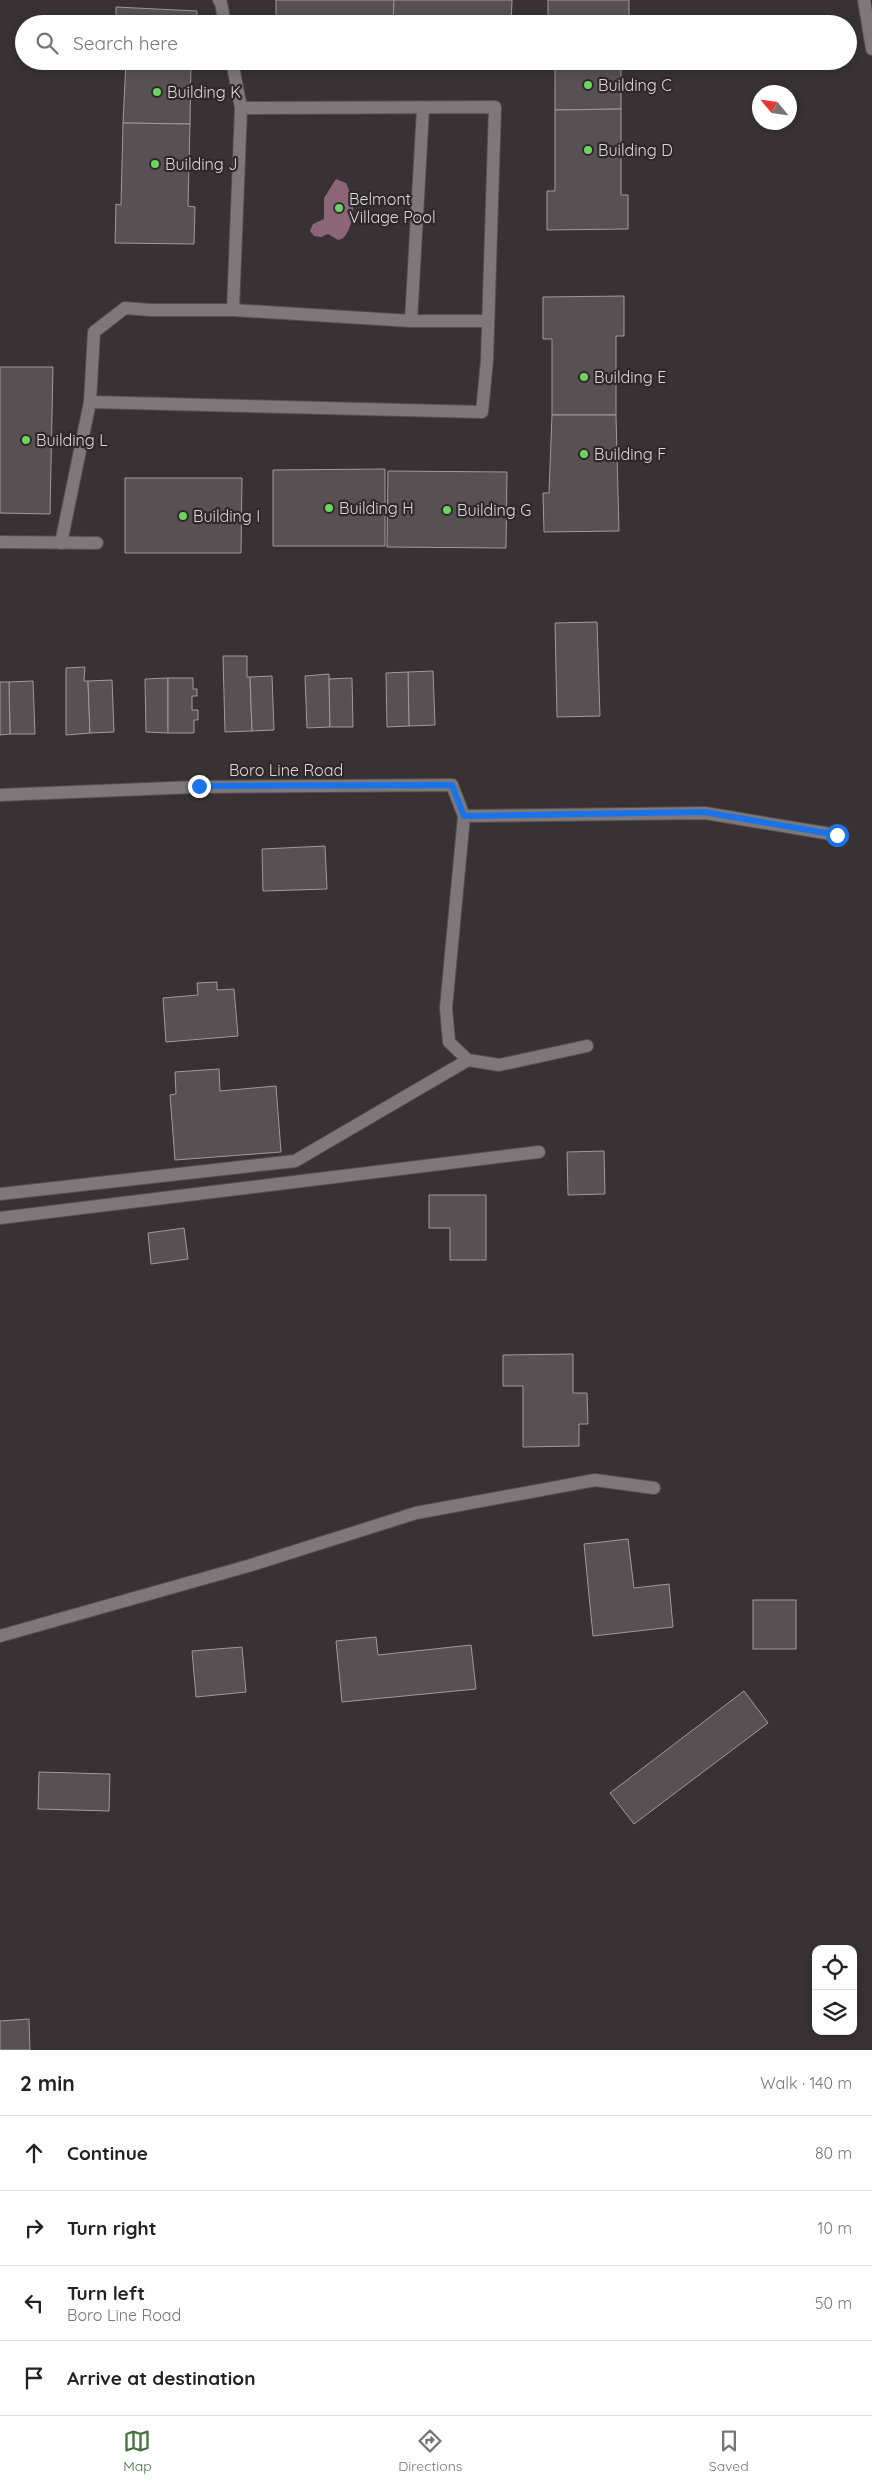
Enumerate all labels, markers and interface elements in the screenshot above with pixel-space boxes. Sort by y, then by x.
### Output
search box [15,15,857,70]
icon: search [33,29,61,57]
text: Search here [73,31,178,55]
place label: Building C [598,75,672,95]
marker: Building C [582,79,594,91]
place label: Building K [167,82,241,102]
north arrow [752,85,797,130]
marker: Building K [151,86,163,98]
place label: Building D [598,140,673,160]
marker: Building D [582,144,594,156]
place label: Building J [165,154,237,174]
marker: Building J [149,158,161,170]
place label: Belmont Village Pool [349,189,436,227]
marker: Belmont Village Pool [333,202,345,214]
place label: Building E [594,367,666,387]
marker: Building E [578,371,590,383]
place label: Building L [36,430,108,450]
marker: Building L [20,434,32,446]
place label: Building F [594,444,666,464]
marker: Building F [578,448,590,460]
place label: Building H [339,498,414,518]
place label: Building G [457,500,531,520]
marker: Building H [323,502,335,514]
marker: Building G [441,504,453,516]
place label: Building I [193,506,260,526]
marker: Building I [177,510,189,522]
street label: Boro Line Road [229,760,343,780]
route end [188,775,211,798]
route start [826,824,849,847]
map controls [812,1945,857,2035]
button: locate [812,1945,857,1990]
button: layers [812,1990,857,2035]
text: 2 min [20,2070,75,2096]
text: Walk · 140 m [760,2073,852,2093]
icon: ahead [20,2139,48,2167]
text: Continue [67,2141,148,2165]
text: 80 m [815,2143,852,2163]
icon: right [20,2214,48,2242]
text: Turn right [67,2216,156,2240]
text: 10 m [818,2218,852,2238]
text: Turn left [67,2281,145,2305]
icon: left [20,2289,48,2317]
text: 50 m [815,2293,852,2313]
text: Boro Line Road [67,2305,181,2325]
icon: arrive [20,2364,48,2392]
text: Arrive at destination [67,2366,256,2390]
tab: Map [123,2427,152,2475]
tab: Directions [398,2427,462,2475]
tab: Saved [709,2427,749,2475]

